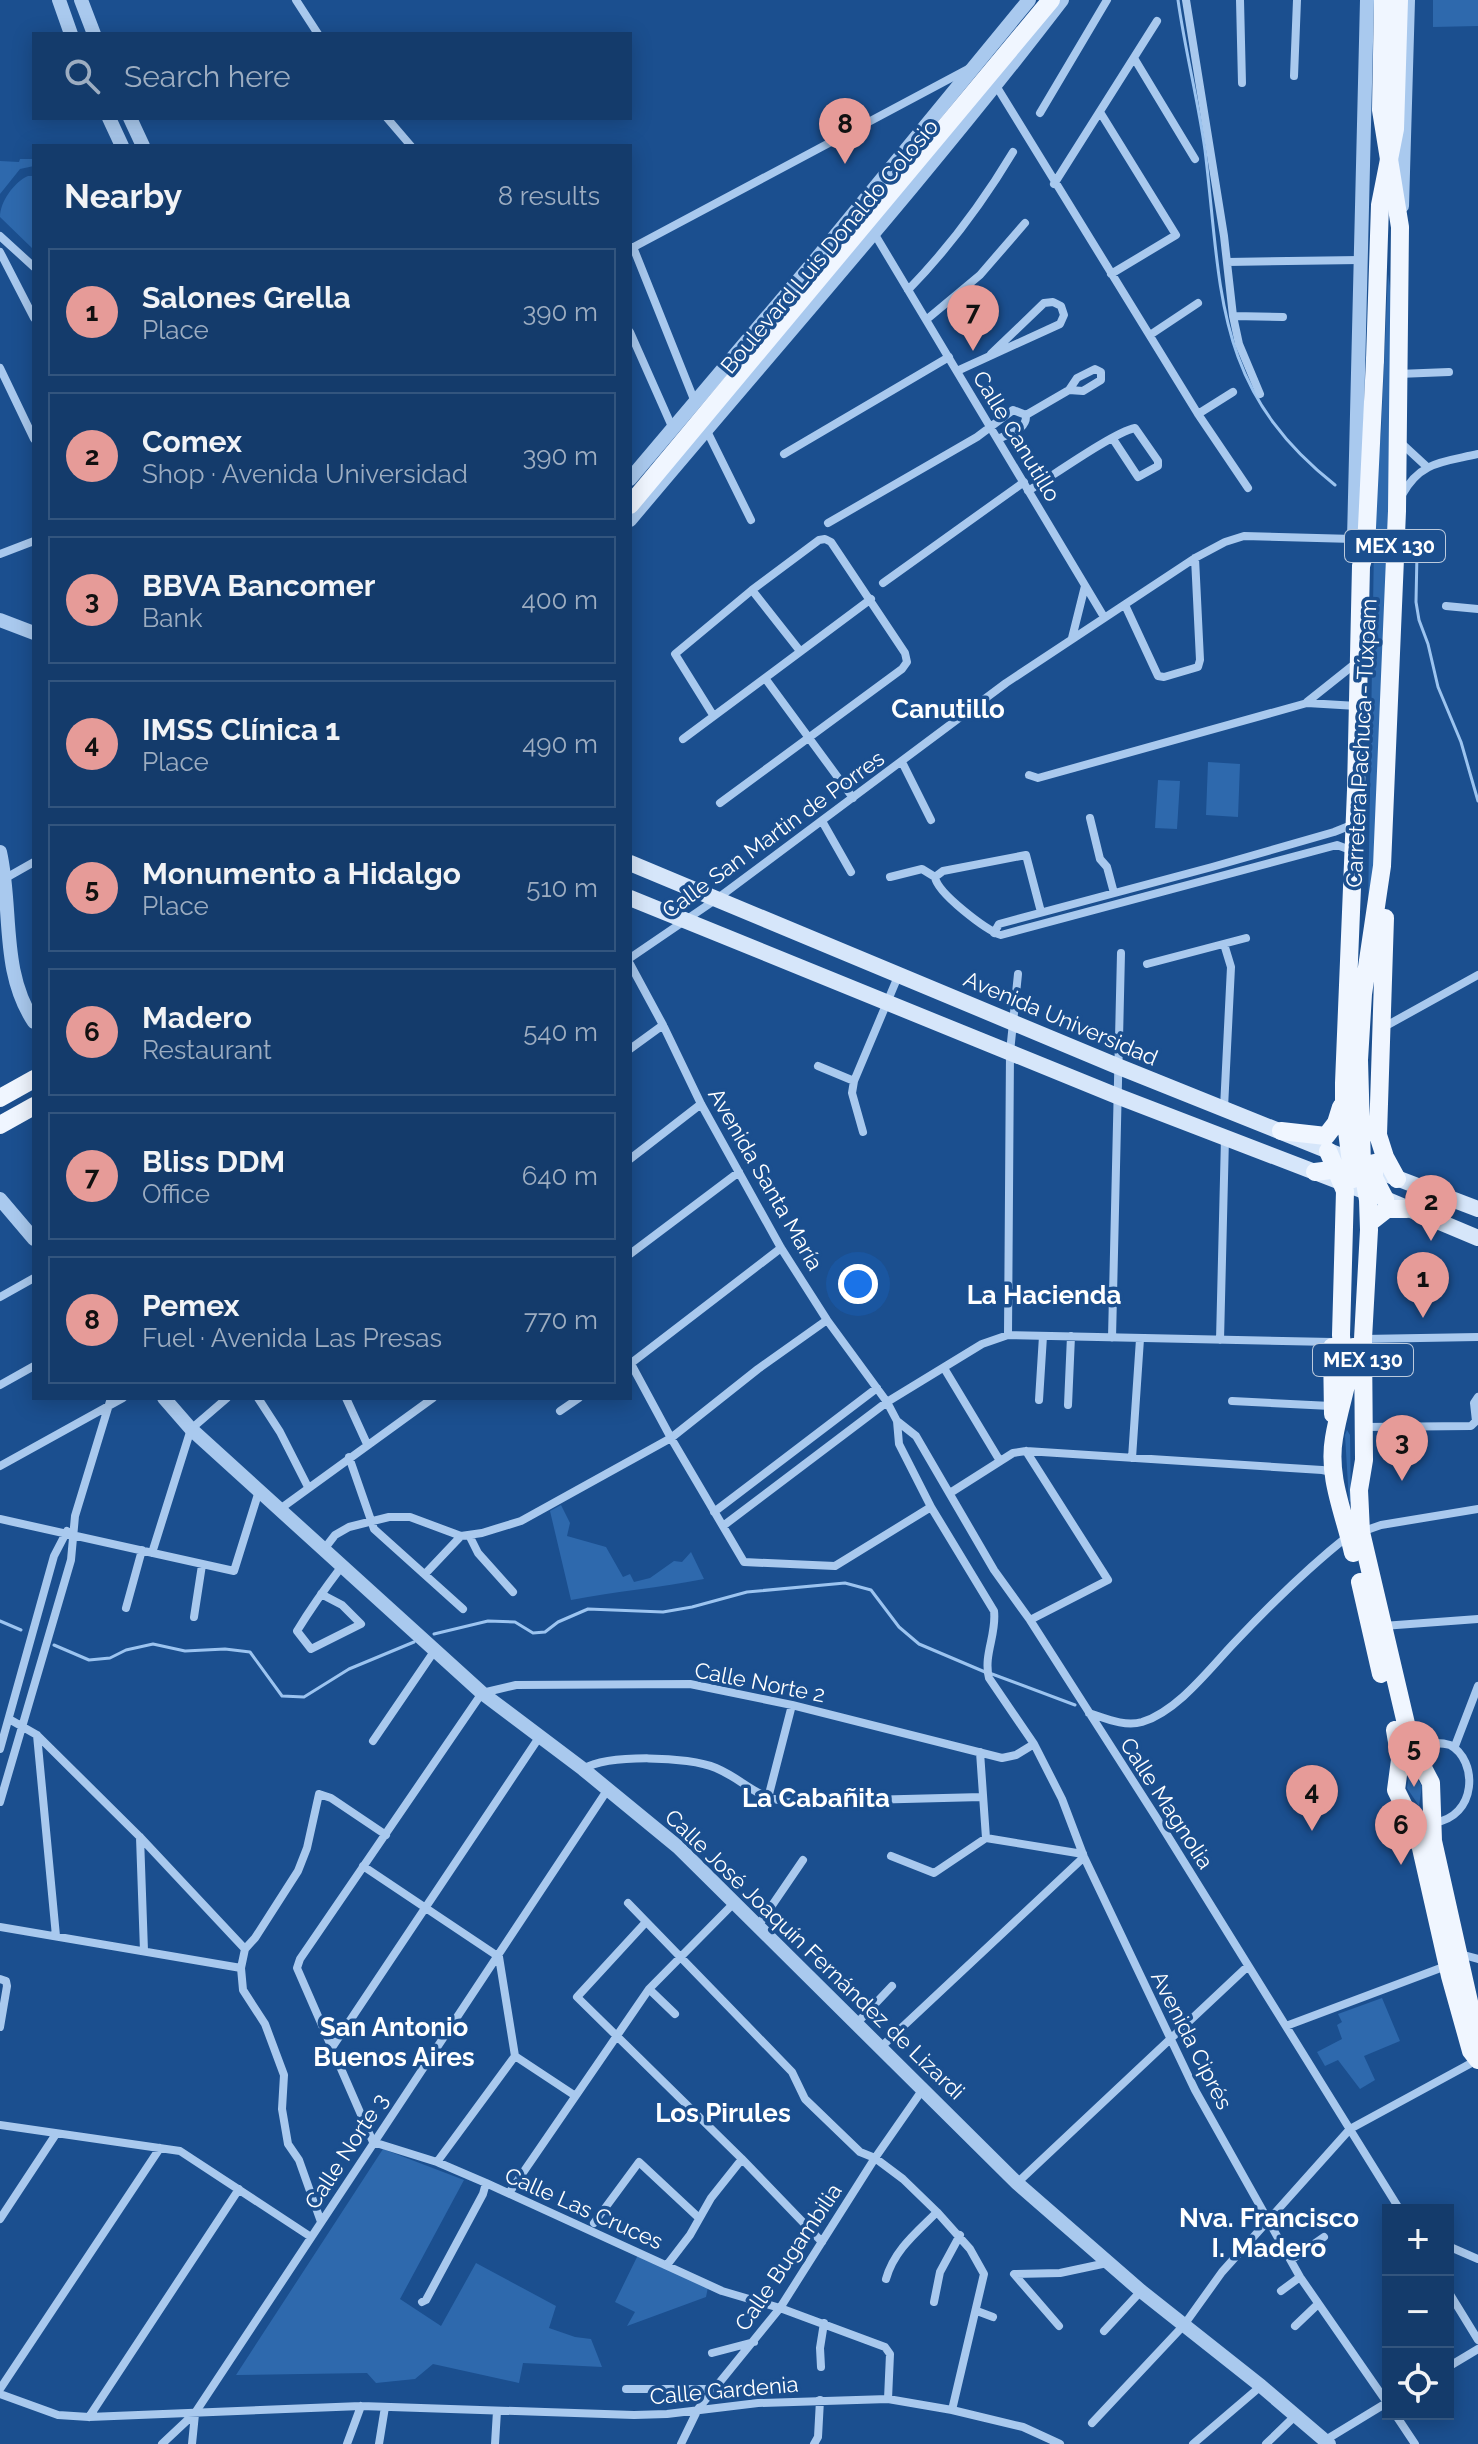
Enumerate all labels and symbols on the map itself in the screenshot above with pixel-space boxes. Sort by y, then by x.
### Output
pin: 8 [819,98,871,164]
street label: Boulevard Luis Donaldo Colosio [715,113,943,379]
pin: 7 [947,285,999,351]
street label: Calle Canutillo [968,366,1066,506]
road number: MEX 130 [1345,530,1445,562]
street label: Carretera Pachuca - Túxpam [1340,598,1382,888]
district label: Canutillo [891,694,1005,724]
street label: Calle San Martin de Porres [657,745,889,923]
street label: Avenida Universidad [960,965,1162,1071]
street label: Avenida Santa María [703,1083,829,1275]
pin: 2 [1405,1175,1457,1241]
pin: 1 [1397,1252,1449,1318]
your location [838,1264,878,1304]
district label: La Hacienda [967,1280,1121,1310]
road number: MEX 130 [1313,1344,1413,1376]
pin: 3 [1376,1415,1428,1481]
street label: Calle Norte 2 [693,1657,827,1707]
pin: 5 [1388,1721,1440,1787]
street label: Calle Magnolia [1115,1733,1219,1873]
pin: 4 [1286,1765,1338,1831]
district label: La Cabañita [742,1783,890,1813]
pin: 6 [1375,1799,1427,1865]
street label: Calle José Joaquín Fernández de Lizardi [660,1804,970,2104]
street label: Avenida Ciprés [1146,1967,1238,2113]
district label: San Antonio Buenos Aires [313,2012,475,2072]
street label: Calle Norte 3 [299,2088,393,2214]
district label: Los Pirules [655,2098,791,2128]
street label: Calle Las Cruces [501,2162,667,2254]
street label: Calle Bugambilia [729,2178,847,2336]
district label: Nva. Francisco I. Madero [1179,2203,1359,2263]
street label: Calle Gardenia [649,2371,799,2409]

